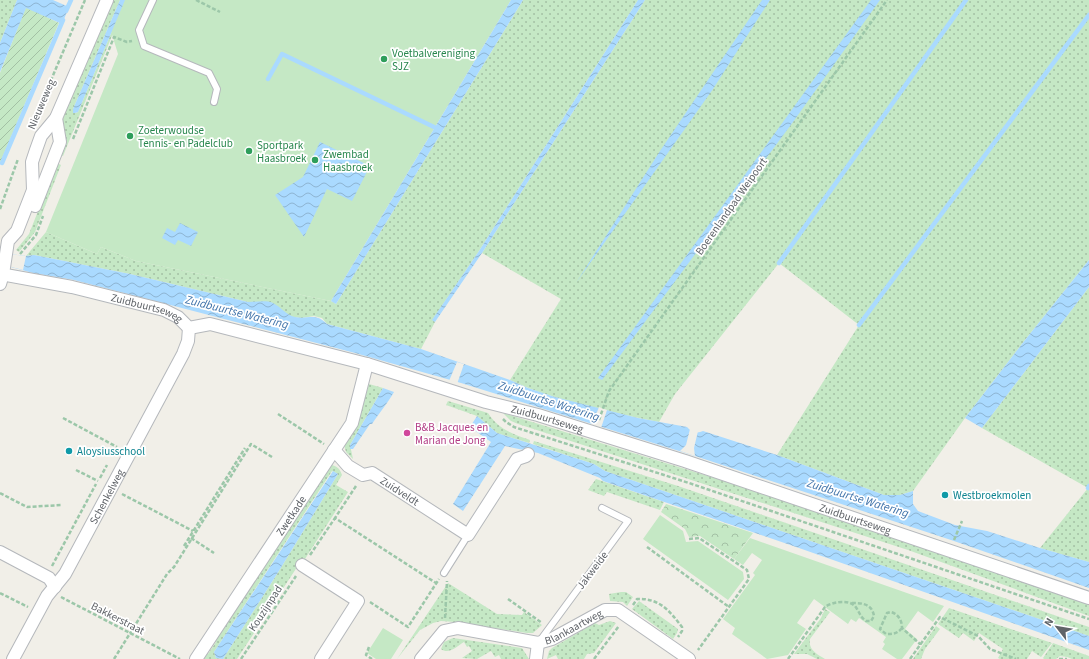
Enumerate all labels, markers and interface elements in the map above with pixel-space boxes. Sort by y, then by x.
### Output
place label: Voetbalvereniging SJZ [392,46,476,74]
marker: Voetbalvereniging SJZ [379,54,389,64]
street label: Nieuweweg [24,76,59,132]
place label: Zoeterwoudse Tennis- en Padelclub [138,123,233,151]
marker: Zoeterwoudse Tennis- en Padelclub [125,131,135,141]
place label: Sportpark Haasbroek [257,138,307,166]
marker: Sportpark Haasbroek [244,146,254,156]
place label: Zwembad Haasbroek [323,147,373,175]
street label: Boerenlandpad Weipoort [692,154,771,258]
marker: Zwembad Haasbroek [310,155,320,165]
street label: Zuidbuurtseweg [109,290,187,326]
water label: Zuidbuurtse Watering [183,291,290,334]
water label: Zuidbuurtse Watering [495,377,602,426]
street label: Zuidbuurtseweg [509,402,586,437]
place label: B&B Jacques en Marian de Jong [415,420,488,448]
marker: B&B Jacques en Marian de Jong [402,428,412,438]
place label: Aloysiusschool [77,444,145,459]
marker: Aloysiusschool [64,446,74,456]
street label: Schenkelweg [86,466,128,527]
street label: Zuidveldt [377,473,422,510]
water label: Zuidbuurtse Watering [804,475,911,522]
place label: Westbroekmolen [953,488,1031,503]
marker: Westbroekmolen [940,490,950,500]
street label: Zwetkade [273,492,310,539]
street label: Zuidbuurtseweg [817,500,893,539]
street label: Jakweide [573,548,612,592]
street label: Kouzijnpad [245,582,286,634]
street label: Bakkerstraat [88,599,147,638]
street label: Blankaartweg [543,606,606,649]
north arrow [1037,607,1077,647]
text: N [1041,615,1057,629]

